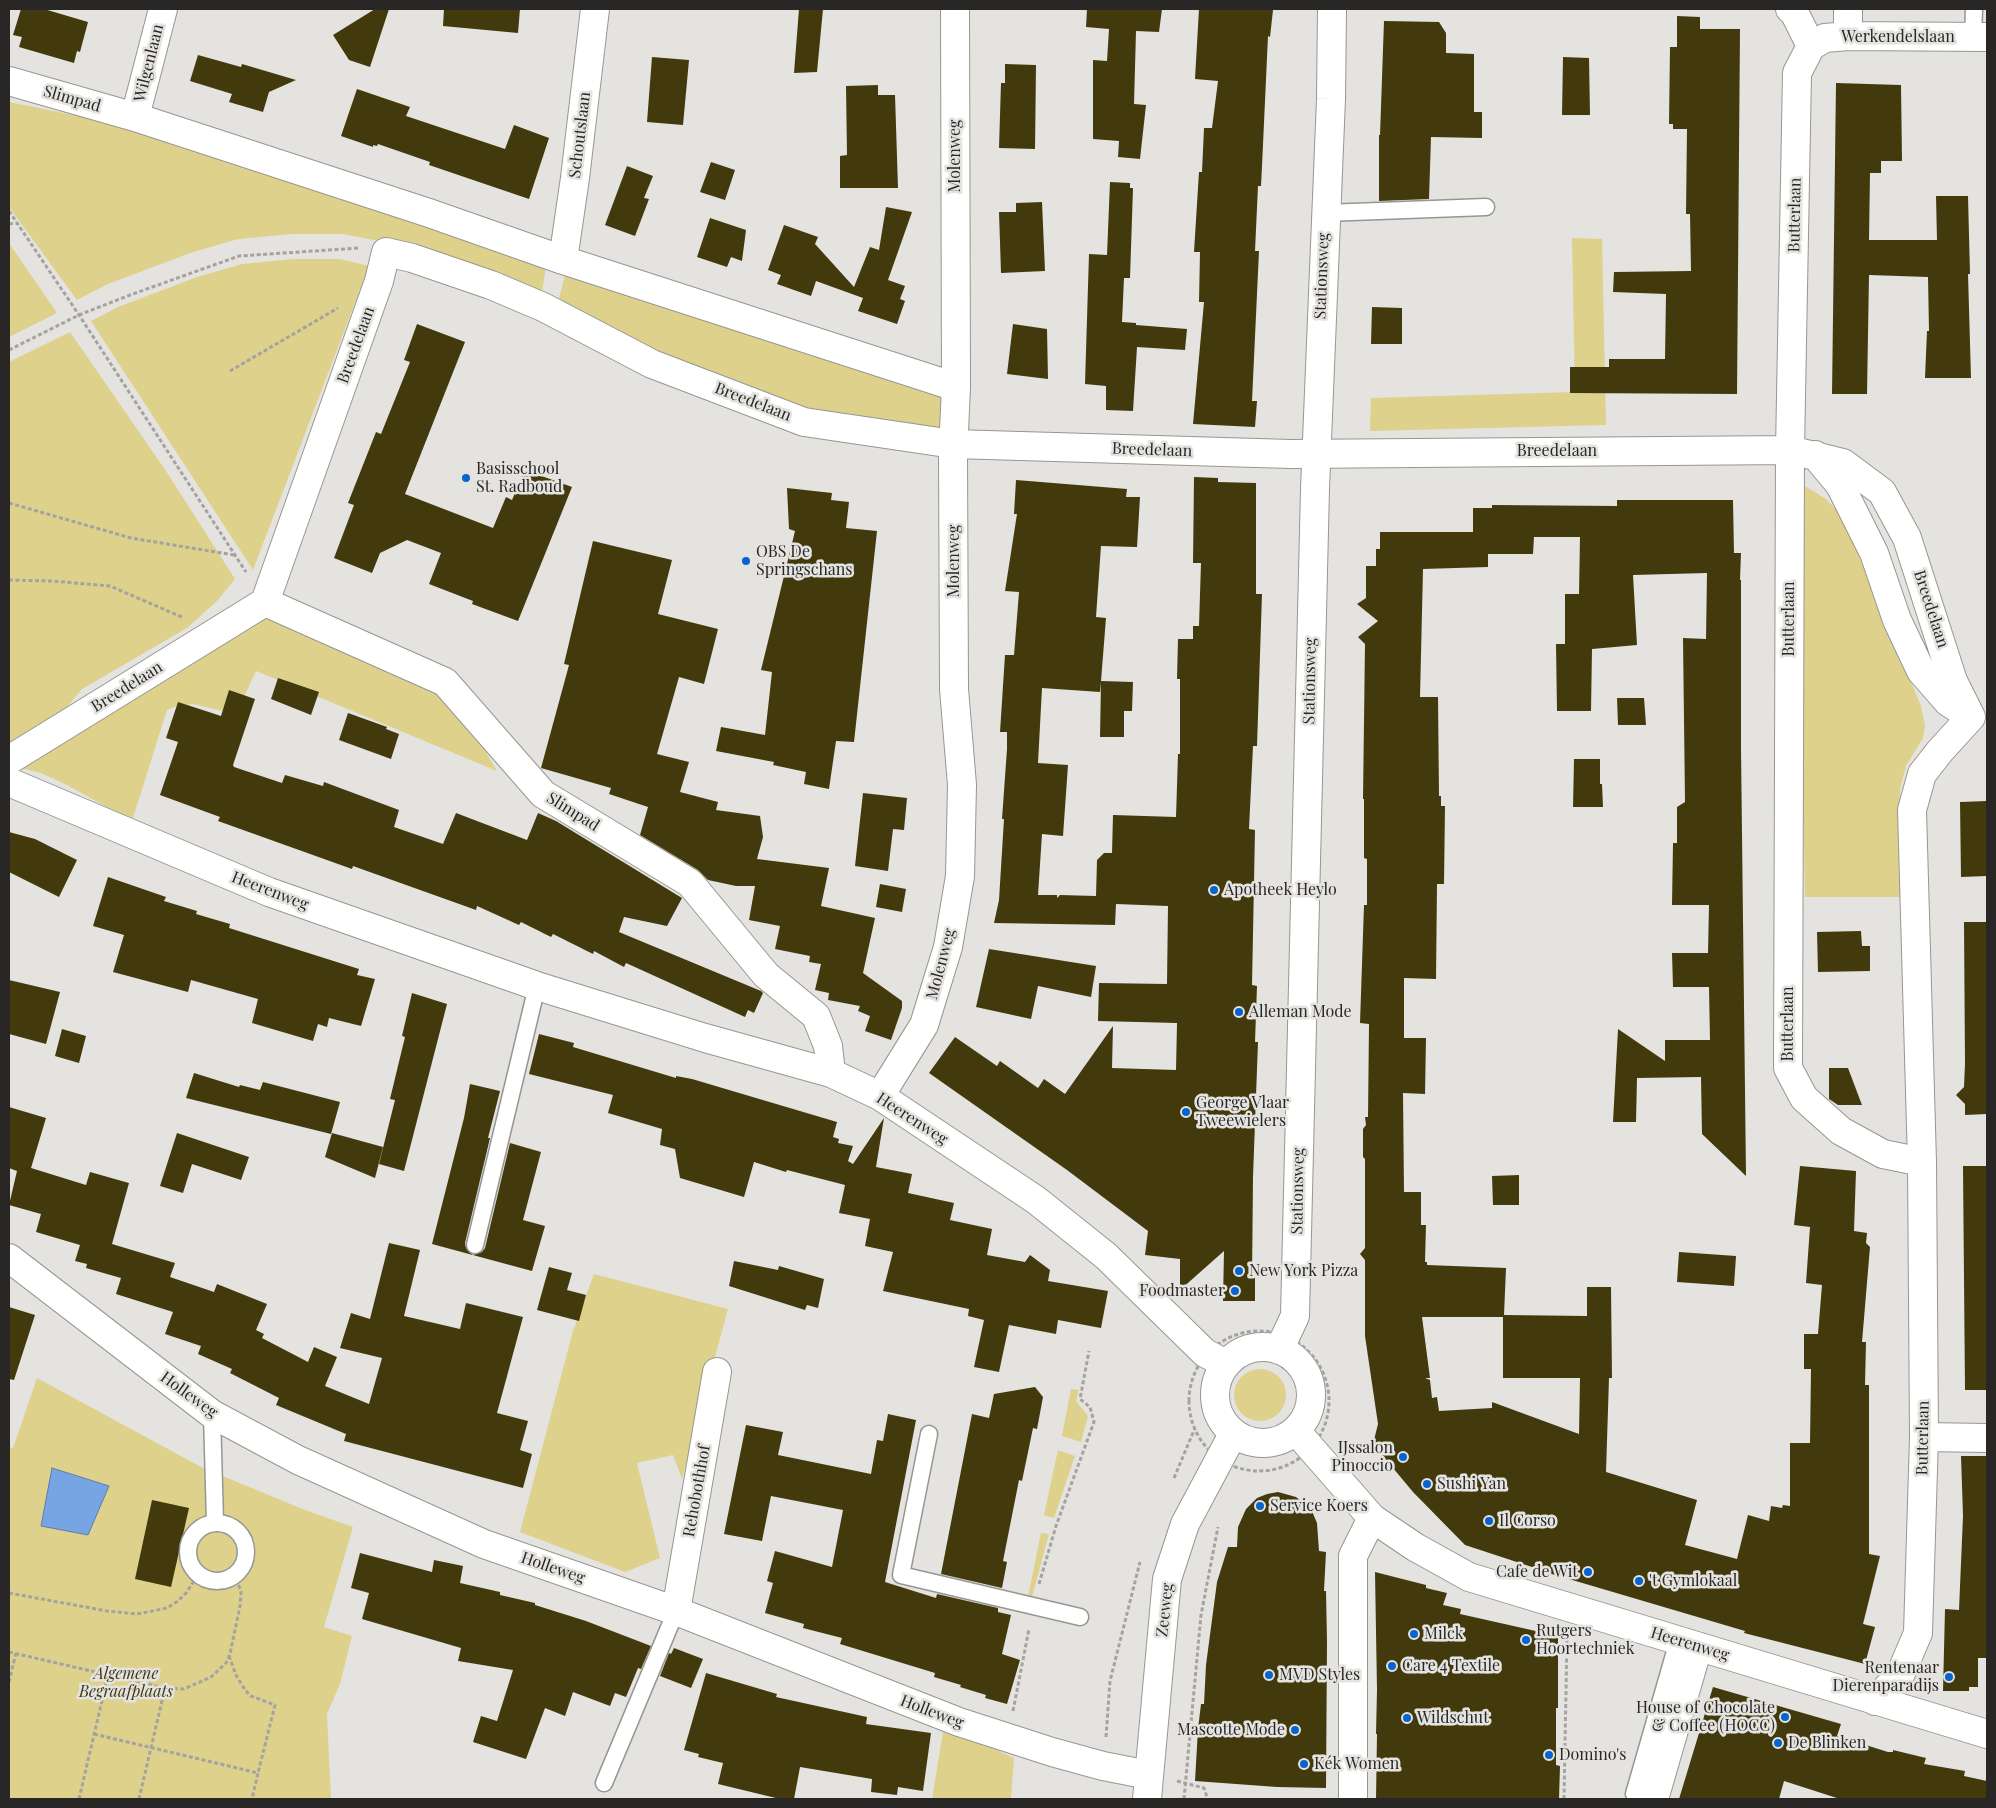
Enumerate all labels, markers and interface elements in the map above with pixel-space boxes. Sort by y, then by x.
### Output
street label: Wilgenlaan [130,22,168,104]
street label: Werkendelslaan [1841,27,1955,47]
street label: Slimpad [41,82,103,116]
street label: Schoutslaan [565,91,595,179]
street label: Molenweg [945,120,965,192]
street label: Butterlaan [1785,177,1805,253]
street label: Stationsweg [1311,232,1333,320]
street label: Breedelaan [333,304,379,386]
street label: Breedelaan [712,379,794,425]
street label: Breedelaan [1112,439,1192,461]
street label: Breedelaan [1517,441,1597,461]
place label: Basisschool St. Radboud [476,459,562,497]
marker: Basisschool St. Radboud [460,472,472,484]
street label: Molenweg [944,525,964,597]
place label: OBS De Springschans [756,542,853,580]
marker: OBS De Springschans [740,555,752,567]
street label: Breedelaan [1909,568,1953,650]
street label: Butterlaan [1779,582,1799,656]
street label: Stationsweg [1300,637,1320,725]
street label: Breedelaan [88,658,166,716]
street label: Slimpad [543,788,603,836]
street label: Heerenweg [229,868,311,914]
place label: Apotheek Heylo [1224,880,1337,900]
marker: Apotheek Heylo [1208,884,1220,896]
street label: Molenweg [922,926,960,1002]
street label: Butterlaan [1778,987,1798,1061]
place label: Alleman Mode [1249,1002,1352,1022]
marker: Alleman Mode [1233,1006,1245,1018]
street label: Heerenweg [873,1089,951,1149]
place label: George Vlaar Tweewielers [1196,1093,1289,1131]
marker: George Vlaar Tweewielers [1180,1106,1192,1118]
street label: Stationsweg [1288,1147,1308,1235]
place label: New York Pizza [1249,1261,1358,1281]
marker: New York Pizza [1233,1265,1245,1277]
place label: Foodmaster [1139,1281,1225,1301]
marker: Foodmaster [1229,1285,1241,1297]
street label: Holleweg [157,1368,221,1422]
street label: Butterlaan [1913,1400,1933,1476]
place label: IJssalon Pinoccio [1332,1438,1393,1476]
street label: Rehobothhof [679,1444,715,1538]
marker: IJssalon Pinoccio [1397,1451,1409,1463]
place label: Sushi Yan [1437,1474,1506,1494]
marker: Sushi Yan [1421,1478,1433,1490]
place label: Service Koers [1270,1496,1368,1516]
marker: Service Koers [1254,1500,1266,1512]
place label: Il Corso [1499,1511,1556,1531]
marker: Il Corso [1483,1515,1495,1527]
street label: Holleweg [519,1548,587,1588]
place label: Cafe de Wit [1496,1562,1578,1582]
marker: Cafe de Wit [1582,1566,1594,1578]
place label: 't Gymlokaal [1649,1571,1737,1591]
marker: 't Gymlokaal [1633,1575,1645,1587]
street label: Zeeweg [1153,1582,1177,1638]
place label: Rutgers Hoortechniek [1536,1621,1635,1659]
street label: Heerenweg [1648,1623,1732,1665]
place label: Milck [1424,1624,1464,1644]
marker: Milck [1408,1628,1420,1640]
marker: Rutgers Hoortechniek [1520,1634,1532,1646]
place label: Care 4 Textile [1402,1656,1500,1676]
place label: Rentenaar Dierenparadijs [1832,1658,1939,1696]
marker: Care 4 Textile [1386,1660,1398,1672]
park label: Algemene Begraafplaats [79,1664,173,1702]
place label: MVD Styles [1279,1665,1360,1685]
marker: MVD Styles [1263,1669,1275,1681]
marker: Rentenaar Dierenparadijs [1943,1671,1955,1683]
street label: Holleweg [898,1691,966,1733]
place label: House of Chocolate & Coffee (HOCC) [1636,1698,1775,1736]
place label: Wildschut [1417,1708,1489,1728]
marker: House of Chocolate & Coffee (HOCC) [1779,1711,1791,1723]
marker: Wildschut [1401,1712,1413,1724]
place label: Mascotte Mode [1177,1720,1285,1740]
marker: Mascotte Mode [1289,1724,1301,1736]
place label: De Blinken [1788,1733,1866,1753]
marker: De Blinken [1772,1737,1784,1749]
place label: Domino's [1559,1745,1626,1765]
marker: Domino's [1543,1749,1555,1761]
place label: Kék Women [1314,1754,1399,1774]
marker: Kék Women [1298,1758,1310,1770]

